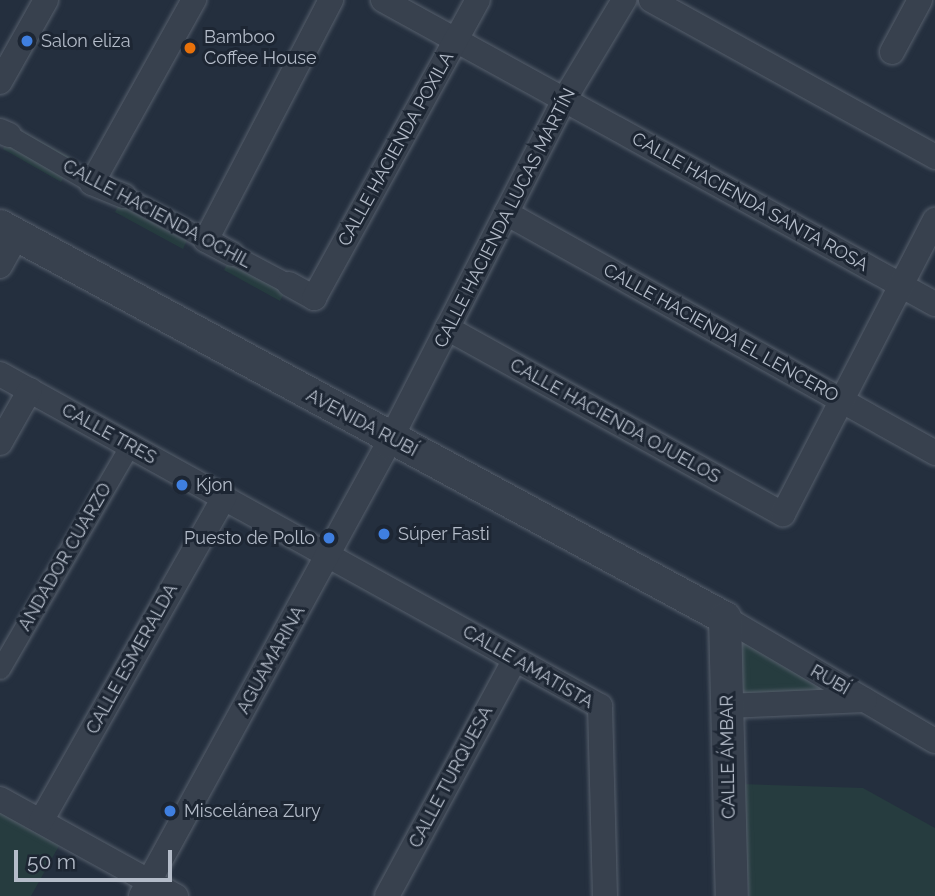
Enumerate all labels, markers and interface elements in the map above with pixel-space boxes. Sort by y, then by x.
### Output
place label: Bamboo Coffee House [204,27,317,70]
place label: Salon eliza [41,30,130,52]
marker: Salon eliza [19,33,35,49]
marker: Bamboo Coffee House [182,40,198,56]
street label: CALLE HACIENDA POXILA [333,48,459,250]
street label: CALLE HACIENDA LUCAS MARTÍN [430,84,580,352]
street label: CALLE HACIENDA SANTA ROSA [628,128,872,276]
street label: CALLE HACIENDA OCHIL [59,155,255,273]
street label: CALLE HACIENDA EL LENCERO [599,259,843,407]
street label: CALLE HACIENDA OJUELOS [506,354,724,488]
street label: AVENIDA RUBÍ [302,384,422,462]
street label: CALLE TRES [58,399,160,469]
place label: Kjon [196,474,233,496]
marker: Kjon [174,477,190,493]
street label: ANDADOR CUARZO [14,479,116,635]
place label: Súper Fasti [398,523,490,545]
marker: Súper Fasti [376,526,392,542]
place label: Puesto de Pollo [184,527,315,549]
marker: Puesto de Pollo [321,530,337,546]
street label: CALLE ESMERALDA [82,580,182,738]
street label: AGUAMARINA [232,602,310,718]
street label: CALLE AMATISTA [458,621,598,713]
street label: RUBÍ [807,660,853,700]
street label: CALLE ÁMBAR [716,695,740,819]
street label: CALLE TURQUESA [404,702,498,852]
place label: Miscelánea Zury [184,800,321,822]
marker: Miscelánea Zury [162,803,178,819]
scale bar [18,836,175,880]
text: 50 m [27,849,76,874]

